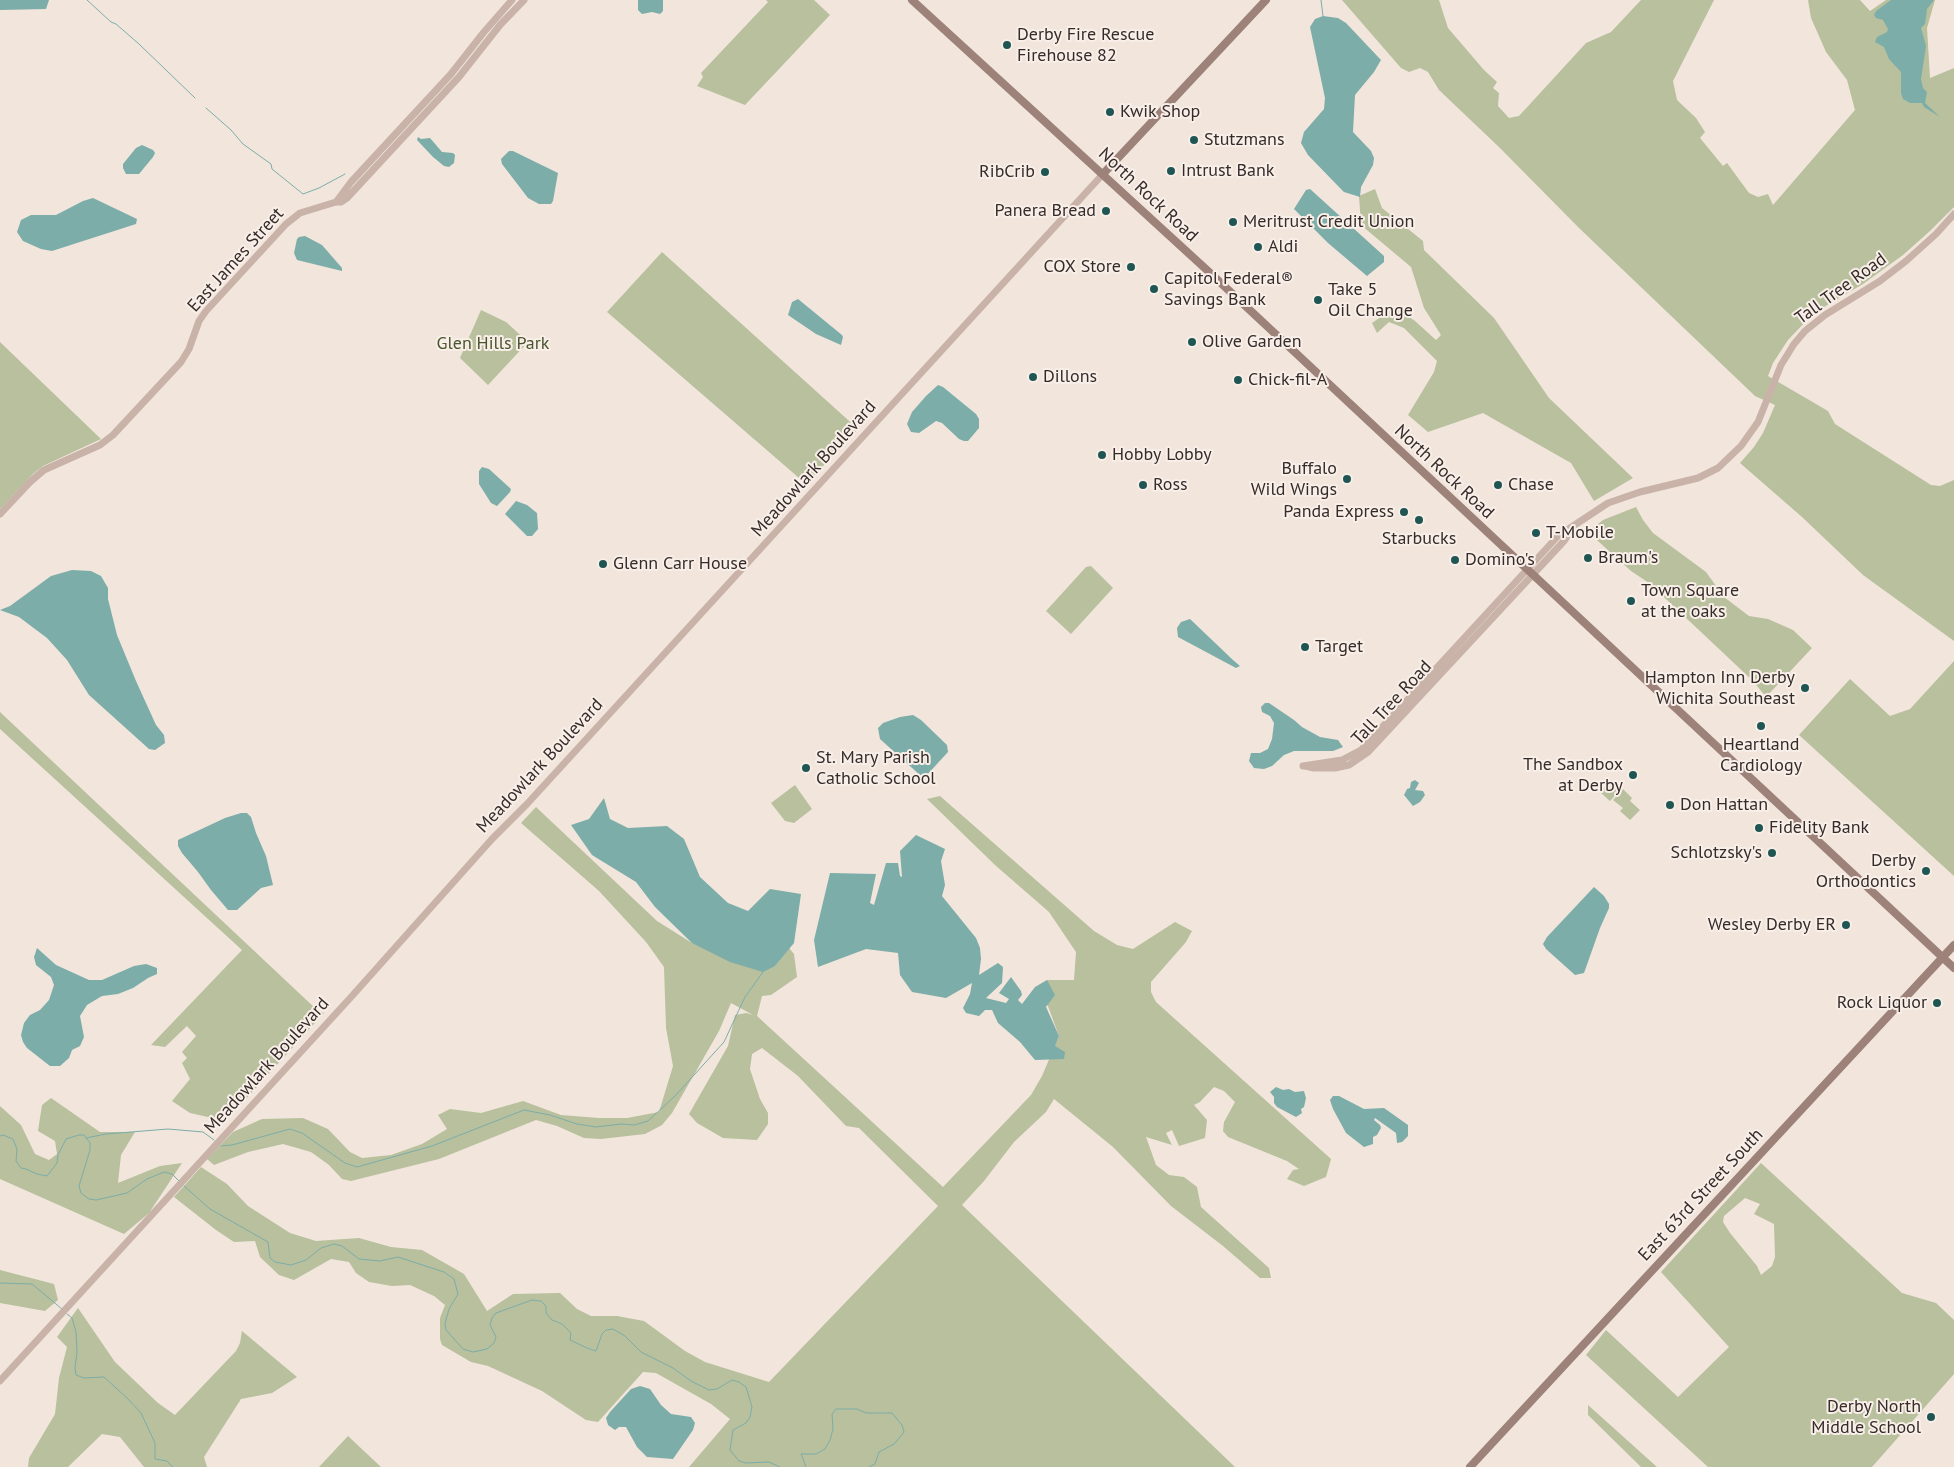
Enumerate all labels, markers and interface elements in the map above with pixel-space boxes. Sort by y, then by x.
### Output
place label: Derby Fire Rescue Firehouse 82 [1017,24,1154,66]
marker: Derby Fire Rescue Firehouse 82 [1001,39,1013,51]
place label: Kwik Shop [1120,101,1200,123]
marker: Kwik Shop [1104,106,1116,118]
place label: Stutzmans [1204,129,1284,151]
marker: Stutzmans [1188,134,1200,146]
street label: North Rock Road [1094,143,1202,247]
place label: Intrust Bank [1181,160,1274,182]
place label: RibCrib [979,161,1035,183]
marker: Intrust Bank [1165,165,1177,177]
marker: RibCrib [1039,166,1051,178]
place label: Panera Bread [994,200,1096,222]
street label: East James Street [183,203,289,317]
marker: Panera Bread [1100,205,1112,217]
place label: Meritrust Credit Union [1243,211,1414,233]
marker: Meritrust Credit Union [1227,216,1239,228]
place label: Aldi [1268,236,1298,258]
marker: Aldi [1252,241,1264,253]
street label: Tall Tree Road [1791,249,1891,329]
place label: COX Store [1043,256,1121,278]
marker: COX Store [1125,261,1137,273]
place label: Capitol Federal® Savings Bank [1164,268,1293,310]
place label: Take 5 Oil Change [1328,279,1413,322]
marker: Capitol Federal® Savings Bank [1148,283,1160,295]
marker: Take 5 Oil Change [1312,294,1324,306]
place label: Olive Garden [1202,331,1302,353]
park label: Glen Hills Park [437,333,549,355]
marker: Olive Garden [1186,336,1198,348]
place label: Dillons [1043,366,1097,388]
place label: Chick-fil-A [1248,369,1327,391]
marker: Dillons [1027,371,1039,383]
marker: Chick-fil-A [1232,374,1244,386]
street label: Meadowlark Boulevard [747,396,881,542]
street label: North Rock Road [1390,420,1498,524]
place label: Hobby Lobby [1112,444,1212,466]
marker: Hobby Lobby [1096,449,1108,461]
place label: Buffalo Wild Wings [1251,458,1337,500]
marker: Buffalo Wild Wings [1341,473,1353,485]
place label: Ross [1153,474,1188,496]
place label: Chase [1508,474,1554,496]
marker: Ross [1137,479,1149,491]
marker: Chase [1492,479,1504,491]
place label: Panda Express [1283,501,1394,523]
marker: Panda Express [1398,506,1410,518]
marker: Starbucks [1413,514,1425,526]
place label: T-Mobile [1546,522,1614,544]
marker: T-Mobile [1530,527,1542,539]
place label: Starbucks [1382,528,1456,550]
place label: Braum's [1598,547,1658,569]
place label: Domino's [1465,549,1535,571]
marker: Braum's [1582,552,1594,564]
place label: Glenn Carr House [613,553,747,575]
marker: Domino's [1449,554,1461,566]
marker: Glenn Carr House [597,558,609,570]
place label: Town Square at the oaks [1641,580,1739,622]
marker: Town Square at the oaks [1625,595,1637,607]
place label: Target [1315,636,1363,658]
marker: Target [1299,641,1311,653]
street label: Tall Tree Road [1347,656,1437,750]
place label: Hampton Inn Derby Wichita Southeast [1645,667,1795,710]
marker: Hampton Inn Derby Wichita Southeast [1799,682,1811,694]
street label: Meadowlark Boulevard [472,694,608,838]
marker: Heartland Cardiology [1755,720,1767,732]
place label: Heartland Cardiology [1720,734,1802,776]
place label: St. Mary Parish Catholic School [816,747,936,790]
place label: The Sandbox at Derby [1523,754,1623,796]
marker: St. Mary Parish Catholic School [800,762,812,774]
marker: The Sandbox at Derby [1627,769,1639,781]
place label: Don Hattan [1680,794,1768,816]
marker: Don Hattan [1664,799,1676,811]
place label: Fidelity Bank [1769,817,1869,839]
marker: Fidelity Bank [1753,822,1765,834]
place label: Schlotzsky's [1671,842,1762,864]
marker: Schlotzsky's [1766,847,1778,859]
place label: Derby Orthodontics [1816,850,1916,892]
marker: Derby Orthodontics [1920,865,1932,877]
place label: Wesley Derby ER [1708,914,1836,936]
marker: Wesley Derby ER [1840,919,1852,931]
place label: Rock Liquor [1837,992,1927,1014]
street label: Meadowlark Boulevard [200,993,334,1139]
marker: Rock Liquor [1931,997,1943,1009]
street label: East 63rd Street South [1634,1124,1768,1266]
place label: Derby North Middle School [1811,1396,1921,1438]
marker: Derby North Middle School [1925,1411,1937,1423]

